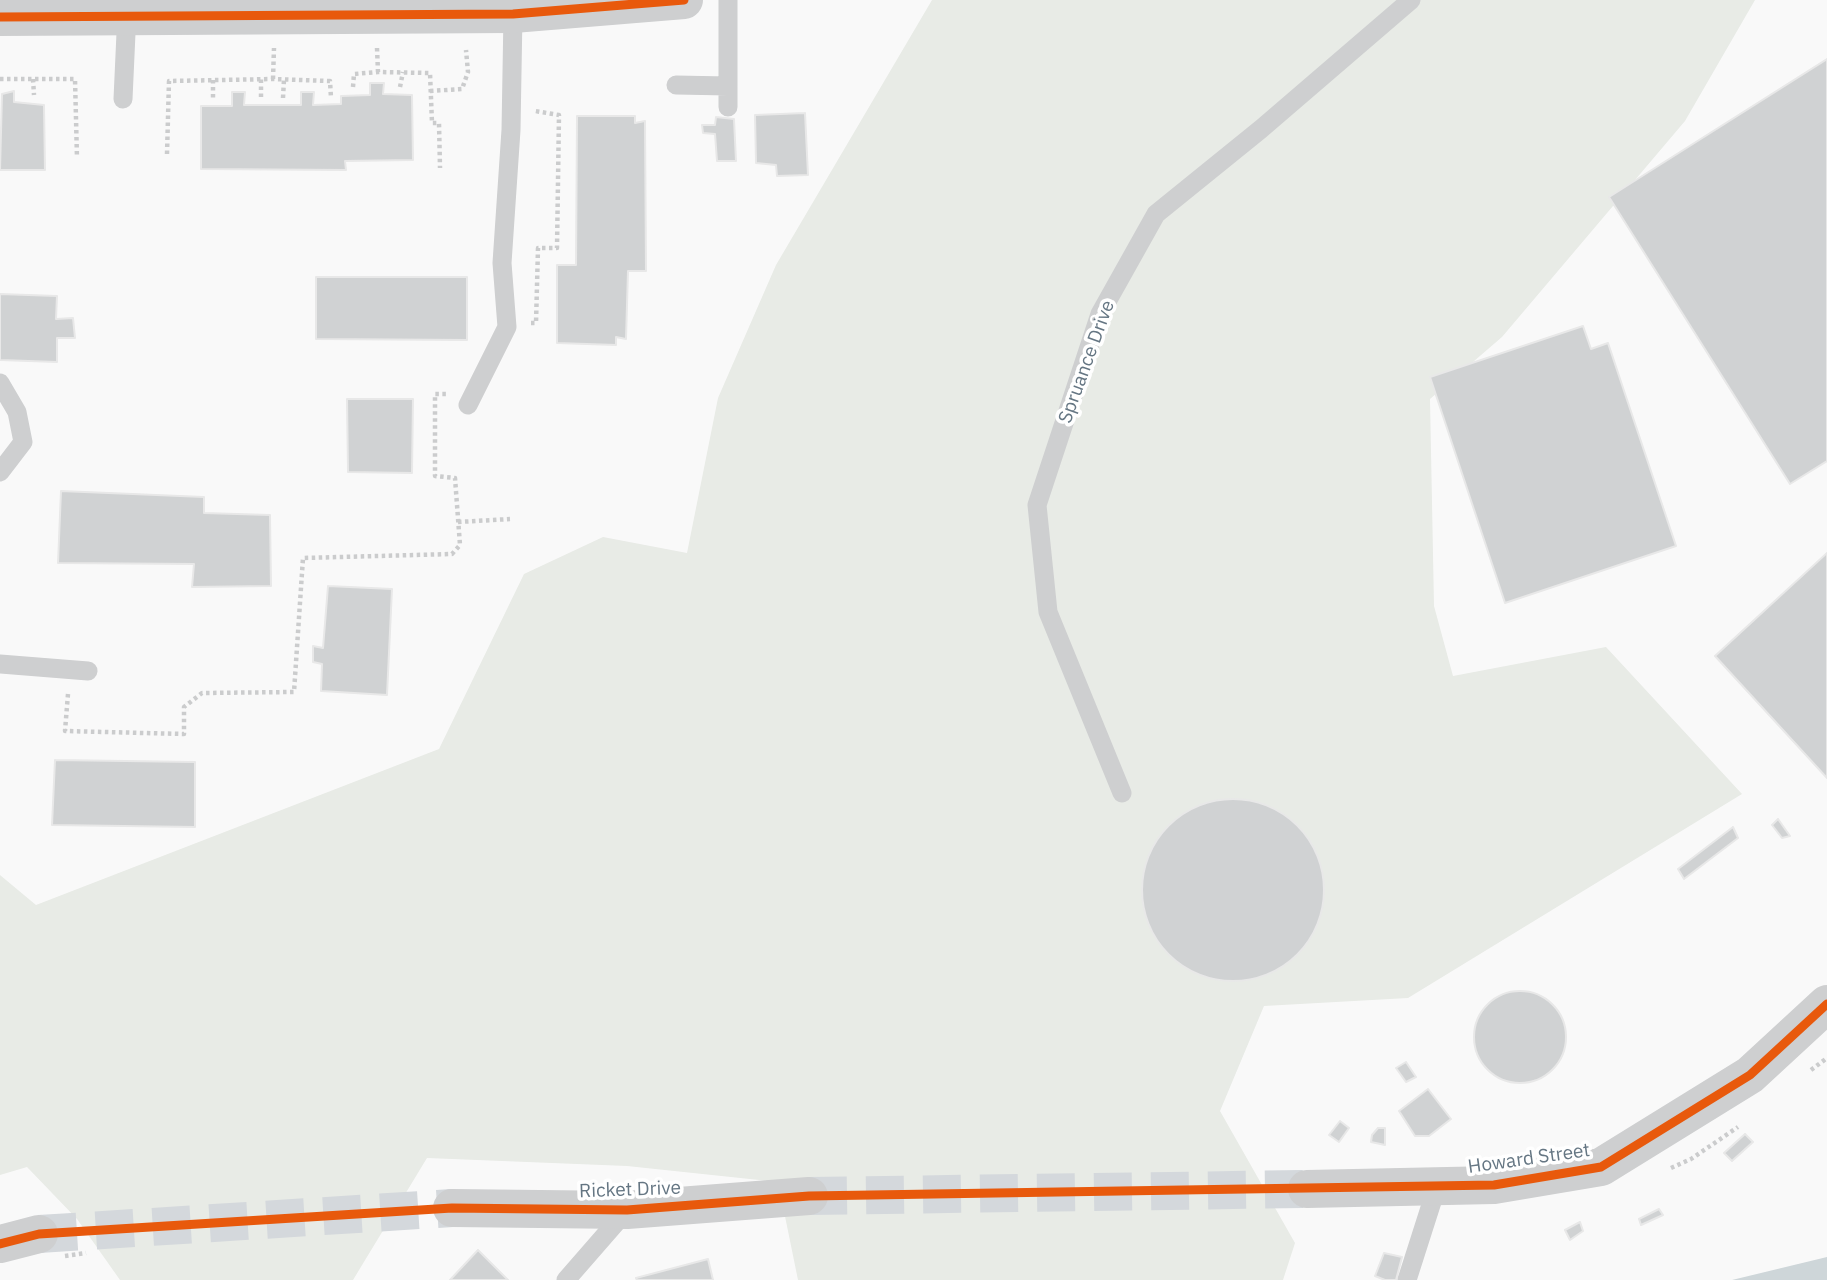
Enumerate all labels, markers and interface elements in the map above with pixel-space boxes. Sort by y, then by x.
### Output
street label: Spruance Drive [1054,297,1120,427]
street label: Howard Street [1466,1139,1592,1179]
street label: Ricket Drive [579,1177,681,1203]

